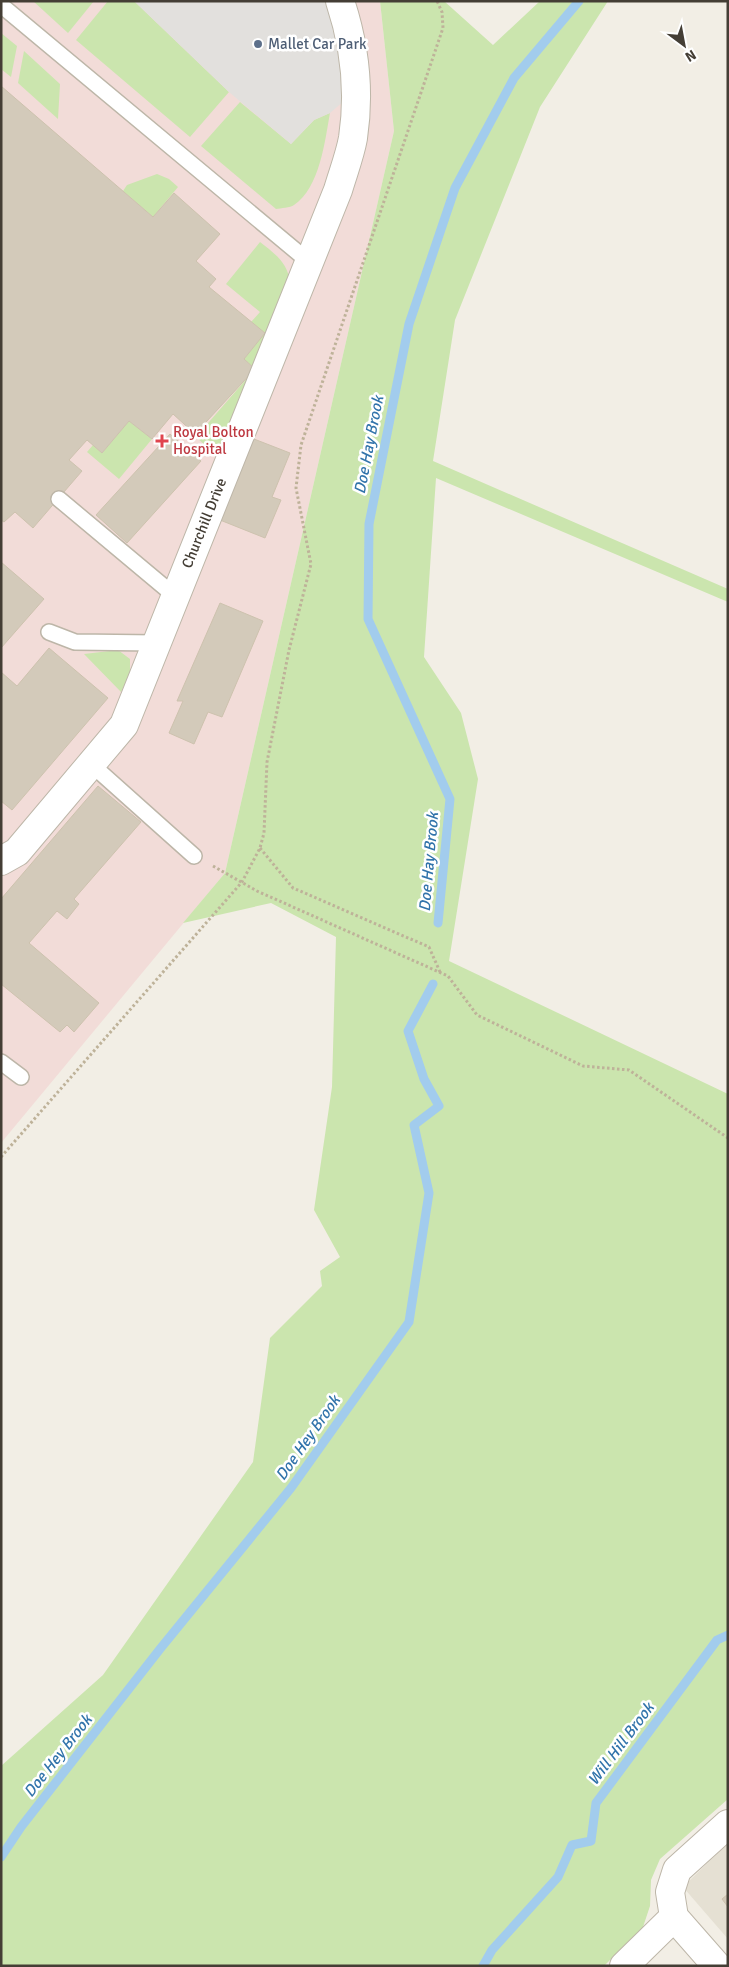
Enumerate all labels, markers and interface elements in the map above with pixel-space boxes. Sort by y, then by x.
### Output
north arrow [659,20,709,70]
place label: Mallet Car Park [268,35,367,53]
marker: Mallet Car Park [252,38,264,50]
text: N [682,46,699,65]
water label: Doe Hay Brook [350,392,389,496]
place label: Royal Bolton Hospital [173,423,254,458]
marker: Royal Bolton Hospital [155,434,169,448]
street label: Churchill Drive [178,475,230,571]
water label: Doe Hay Brook [415,810,443,912]
water label: Doe Hey Brook [271,1390,346,1484]
water label: Will Hill Brook [583,1697,660,1789]
water label: Doe Hey Brook [19,1709,98,1801]

